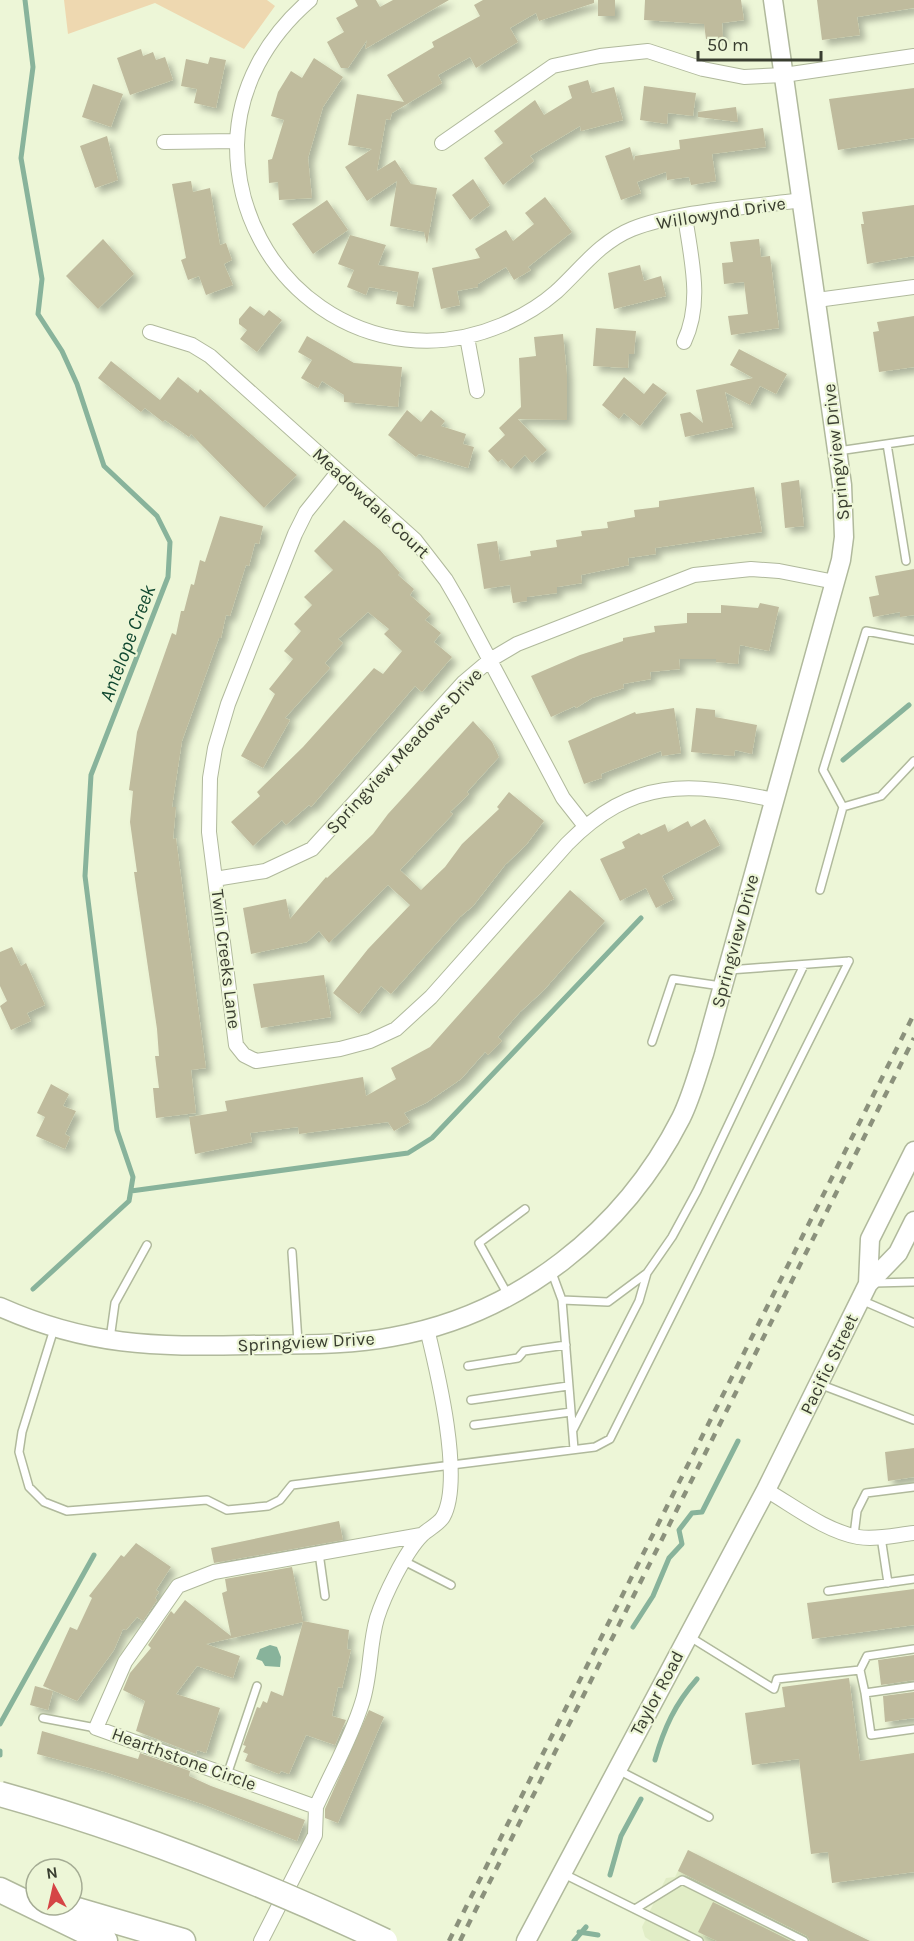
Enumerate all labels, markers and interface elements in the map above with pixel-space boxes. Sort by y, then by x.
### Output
scale bar [698,24,821,62]
text: 50 m [707,34,749,56]
street label: Willowynd Drive [655,192,787,234]
street label: Springview Drive [818,383,854,521]
street label: Meadowdale Court [308,443,434,563]
water label: Antelope Creek [95,581,161,705]
street label: Springview Meadows Drive [321,663,487,839]
street label: Springview Drive [707,872,763,1010]
street label: Twin Creeks Lane [207,888,245,1030]
street label: Pacific Street [795,1310,863,1418]
street label: Springview Drive [237,1327,375,1357]
street label: Taylor Road [625,1647,689,1739]
street label: Hearthstone Circle [109,1723,259,1795]
north arrow [24,1857,84,1917]
text: N [45,1862,59,1883]

